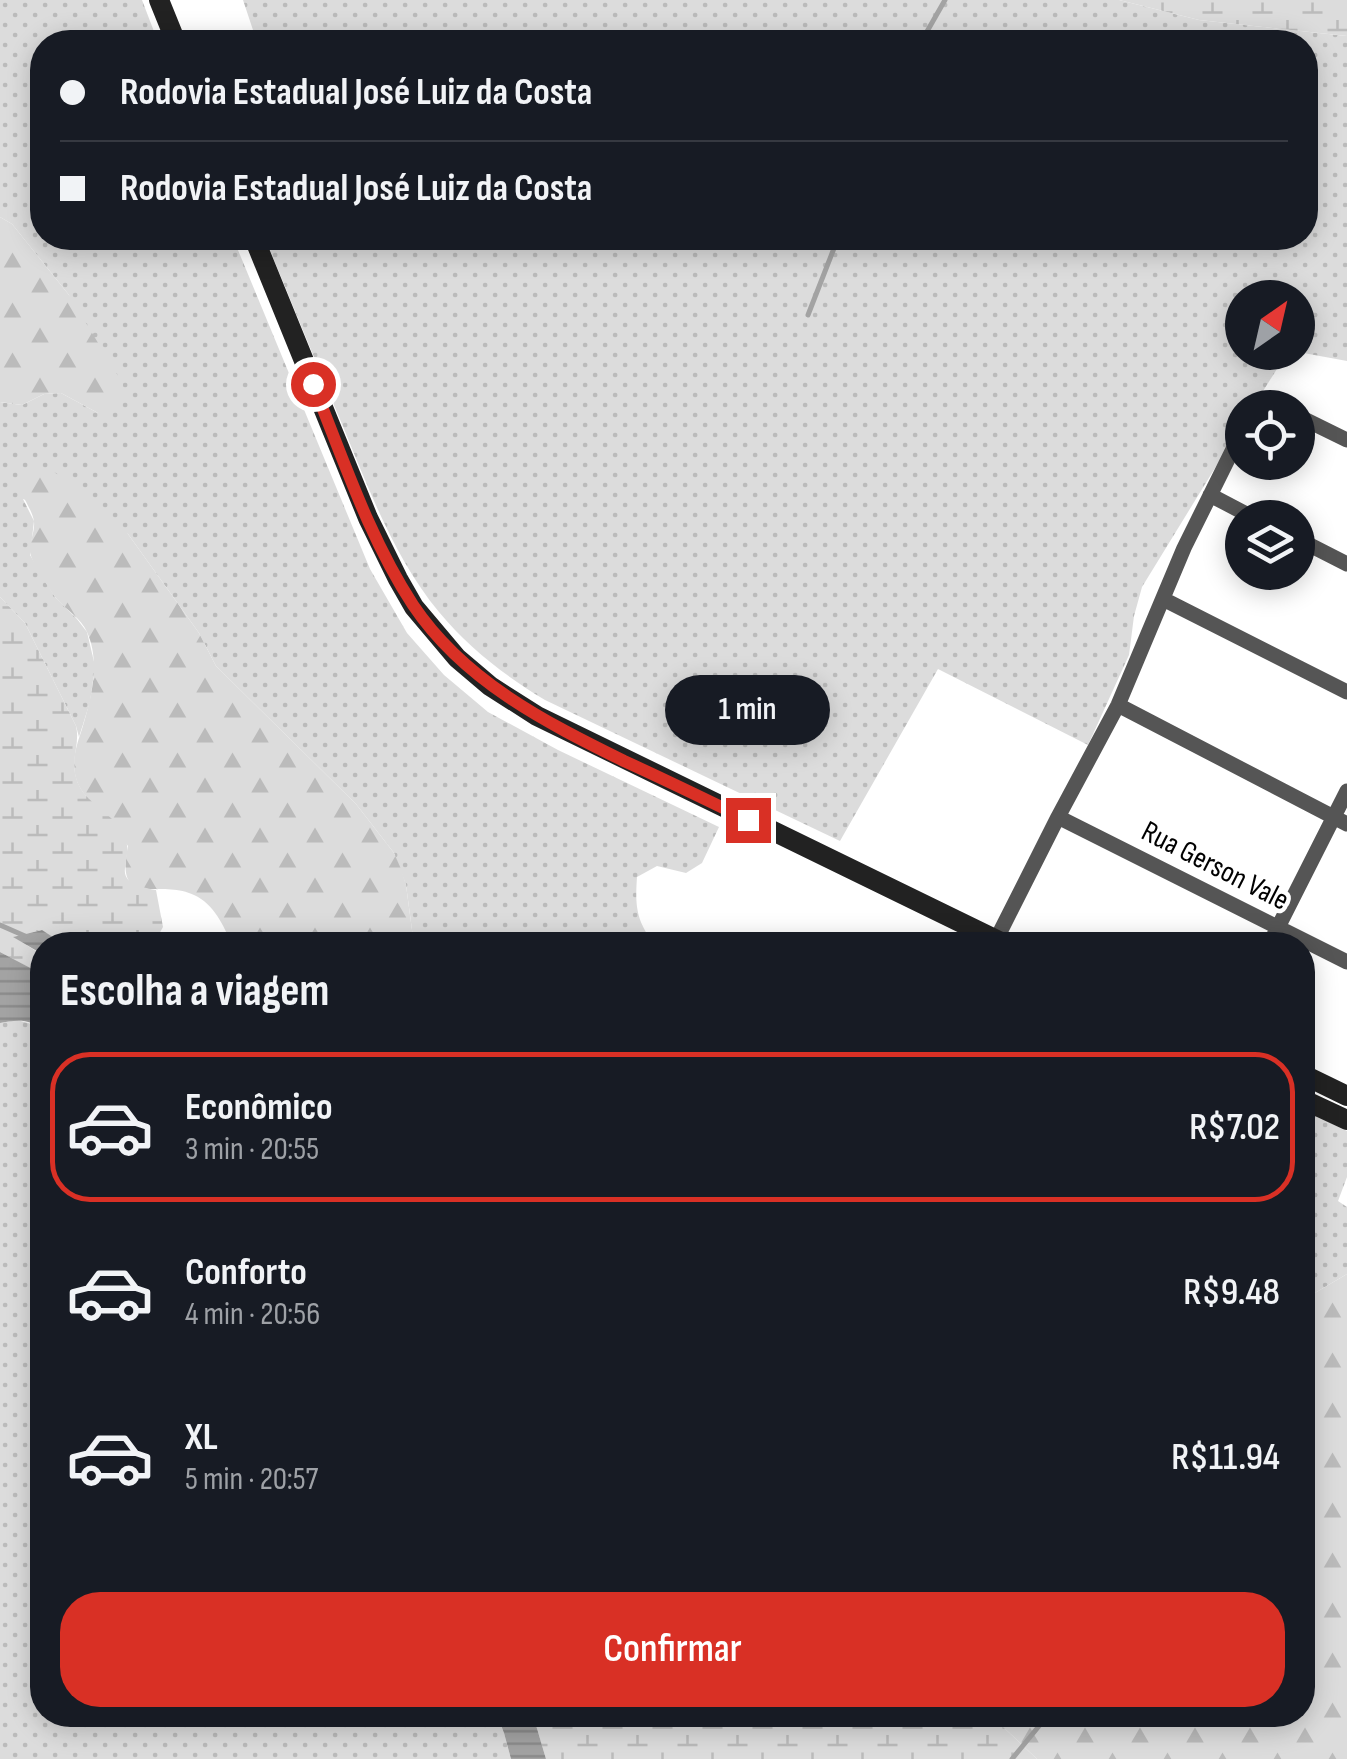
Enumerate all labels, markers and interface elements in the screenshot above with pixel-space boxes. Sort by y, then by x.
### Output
text: Rodovia Estadual José Luiz da Costa [120,70,592,115]
text: Rodovia Estadual José Luiz da Costa [120,166,592,211]
north arrow [1225,280,1315,370]
map controls [1225,280,1315,590]
route start [291,362,336,407]
button: locate [1225,390,1315,480]
button: layers [1225,500,1315,590]
callout: 1 min [666,675,830,745]
text: 1 min [718,690,777,729]
route end [726,798,771,843]
street label: Rua Gerson Vale [1135,814,1295,918]
text: Escolha a viagem [60,964,329,1019]
icon: car [65,1082,155,1172]
text: Econômico [185,1085,333,1130]
text: R$7.02 [1189,1105,1280,1150]
text: 3 min · 20:55 [185,1130,319,1169]
icon: car [65,1247,155,1337]
text: Conforto [185,1250,307,1295]
text: R$9.48 [1183,1270,1280,1315]
text: 4 min · 20:56 [185,1295,320,1334]
icon: car [65,1412,155,1502]
text: XL [185,1415,218,1460]
text: R$11.94 [1171,1435,1280,1480]
text: 5 min · 20:57 [185,1460,318,1499]
button: Confirmar [60,1592,1285,1707]

